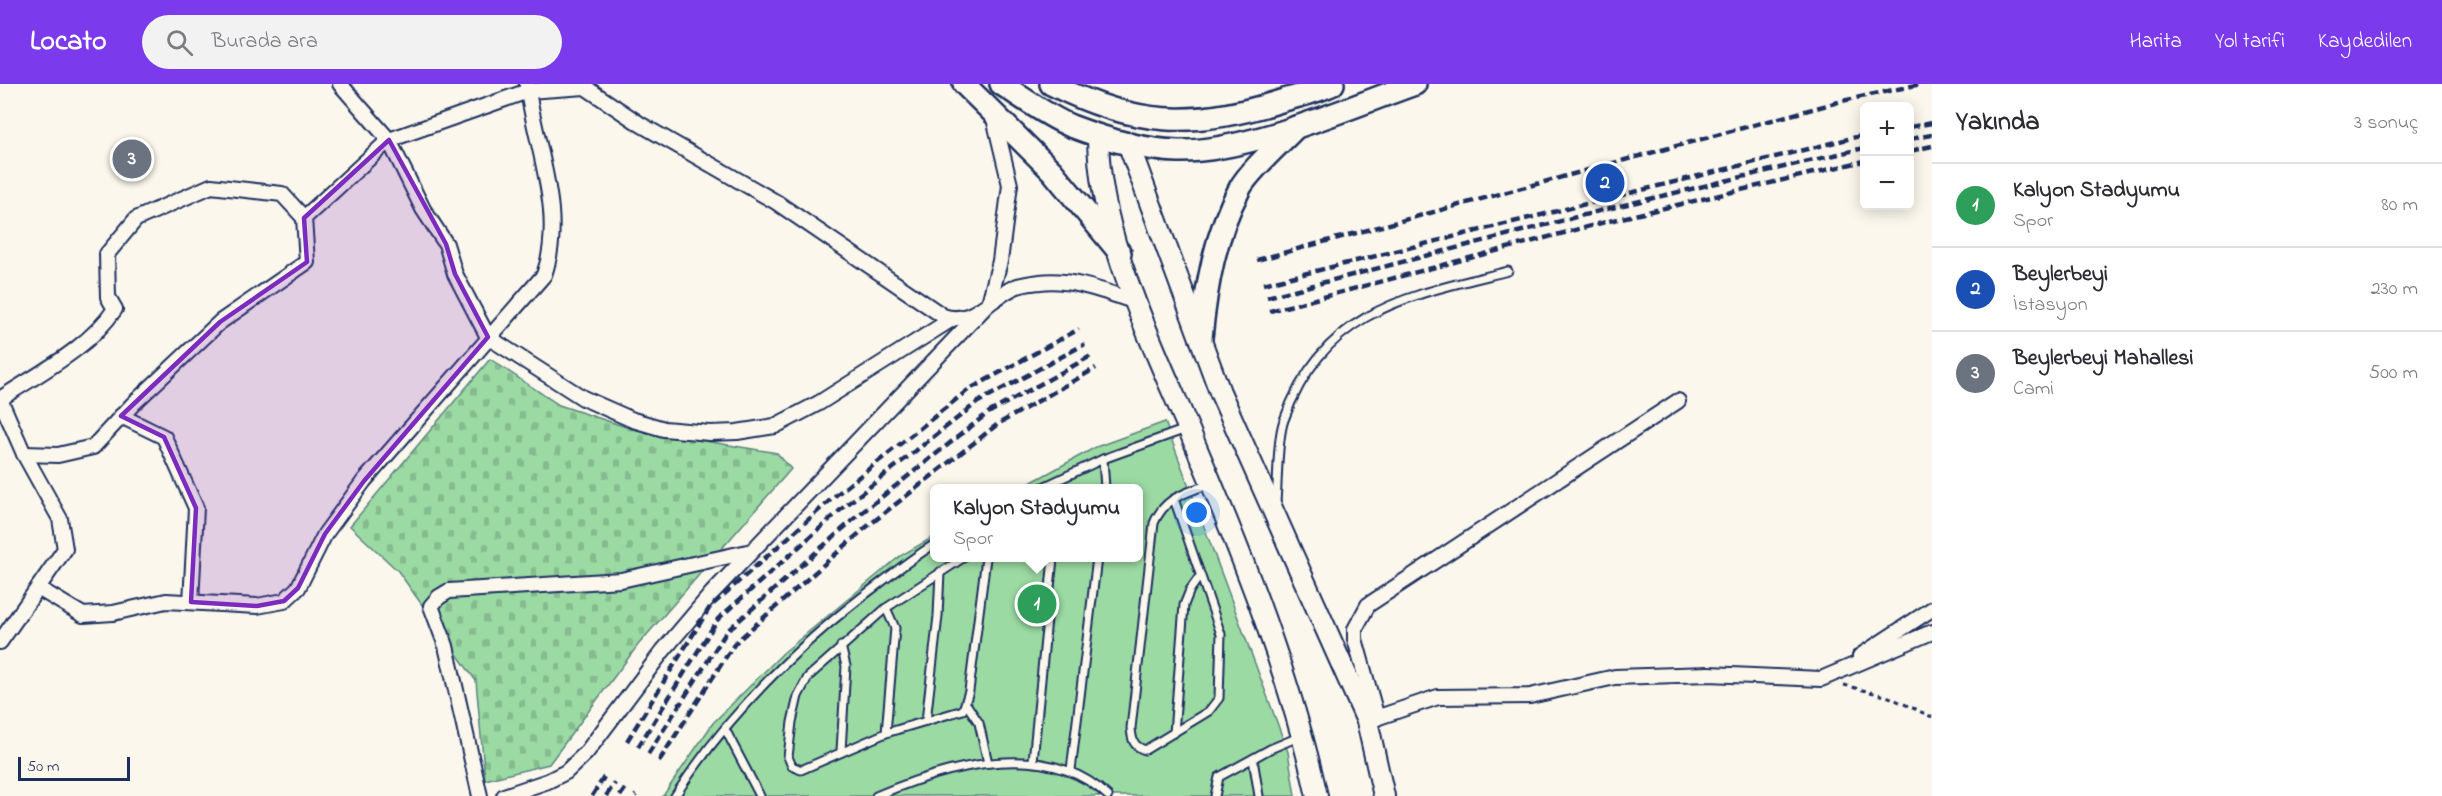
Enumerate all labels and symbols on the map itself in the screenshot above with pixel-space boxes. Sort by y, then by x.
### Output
pin: 3 [112,136,152,182]
pin: 2 [1586,160,1624,206]
your location [1182,498,1211,527]
pin: 1 [1018,582,1056,626]
scale bar [18,754,130,782]

